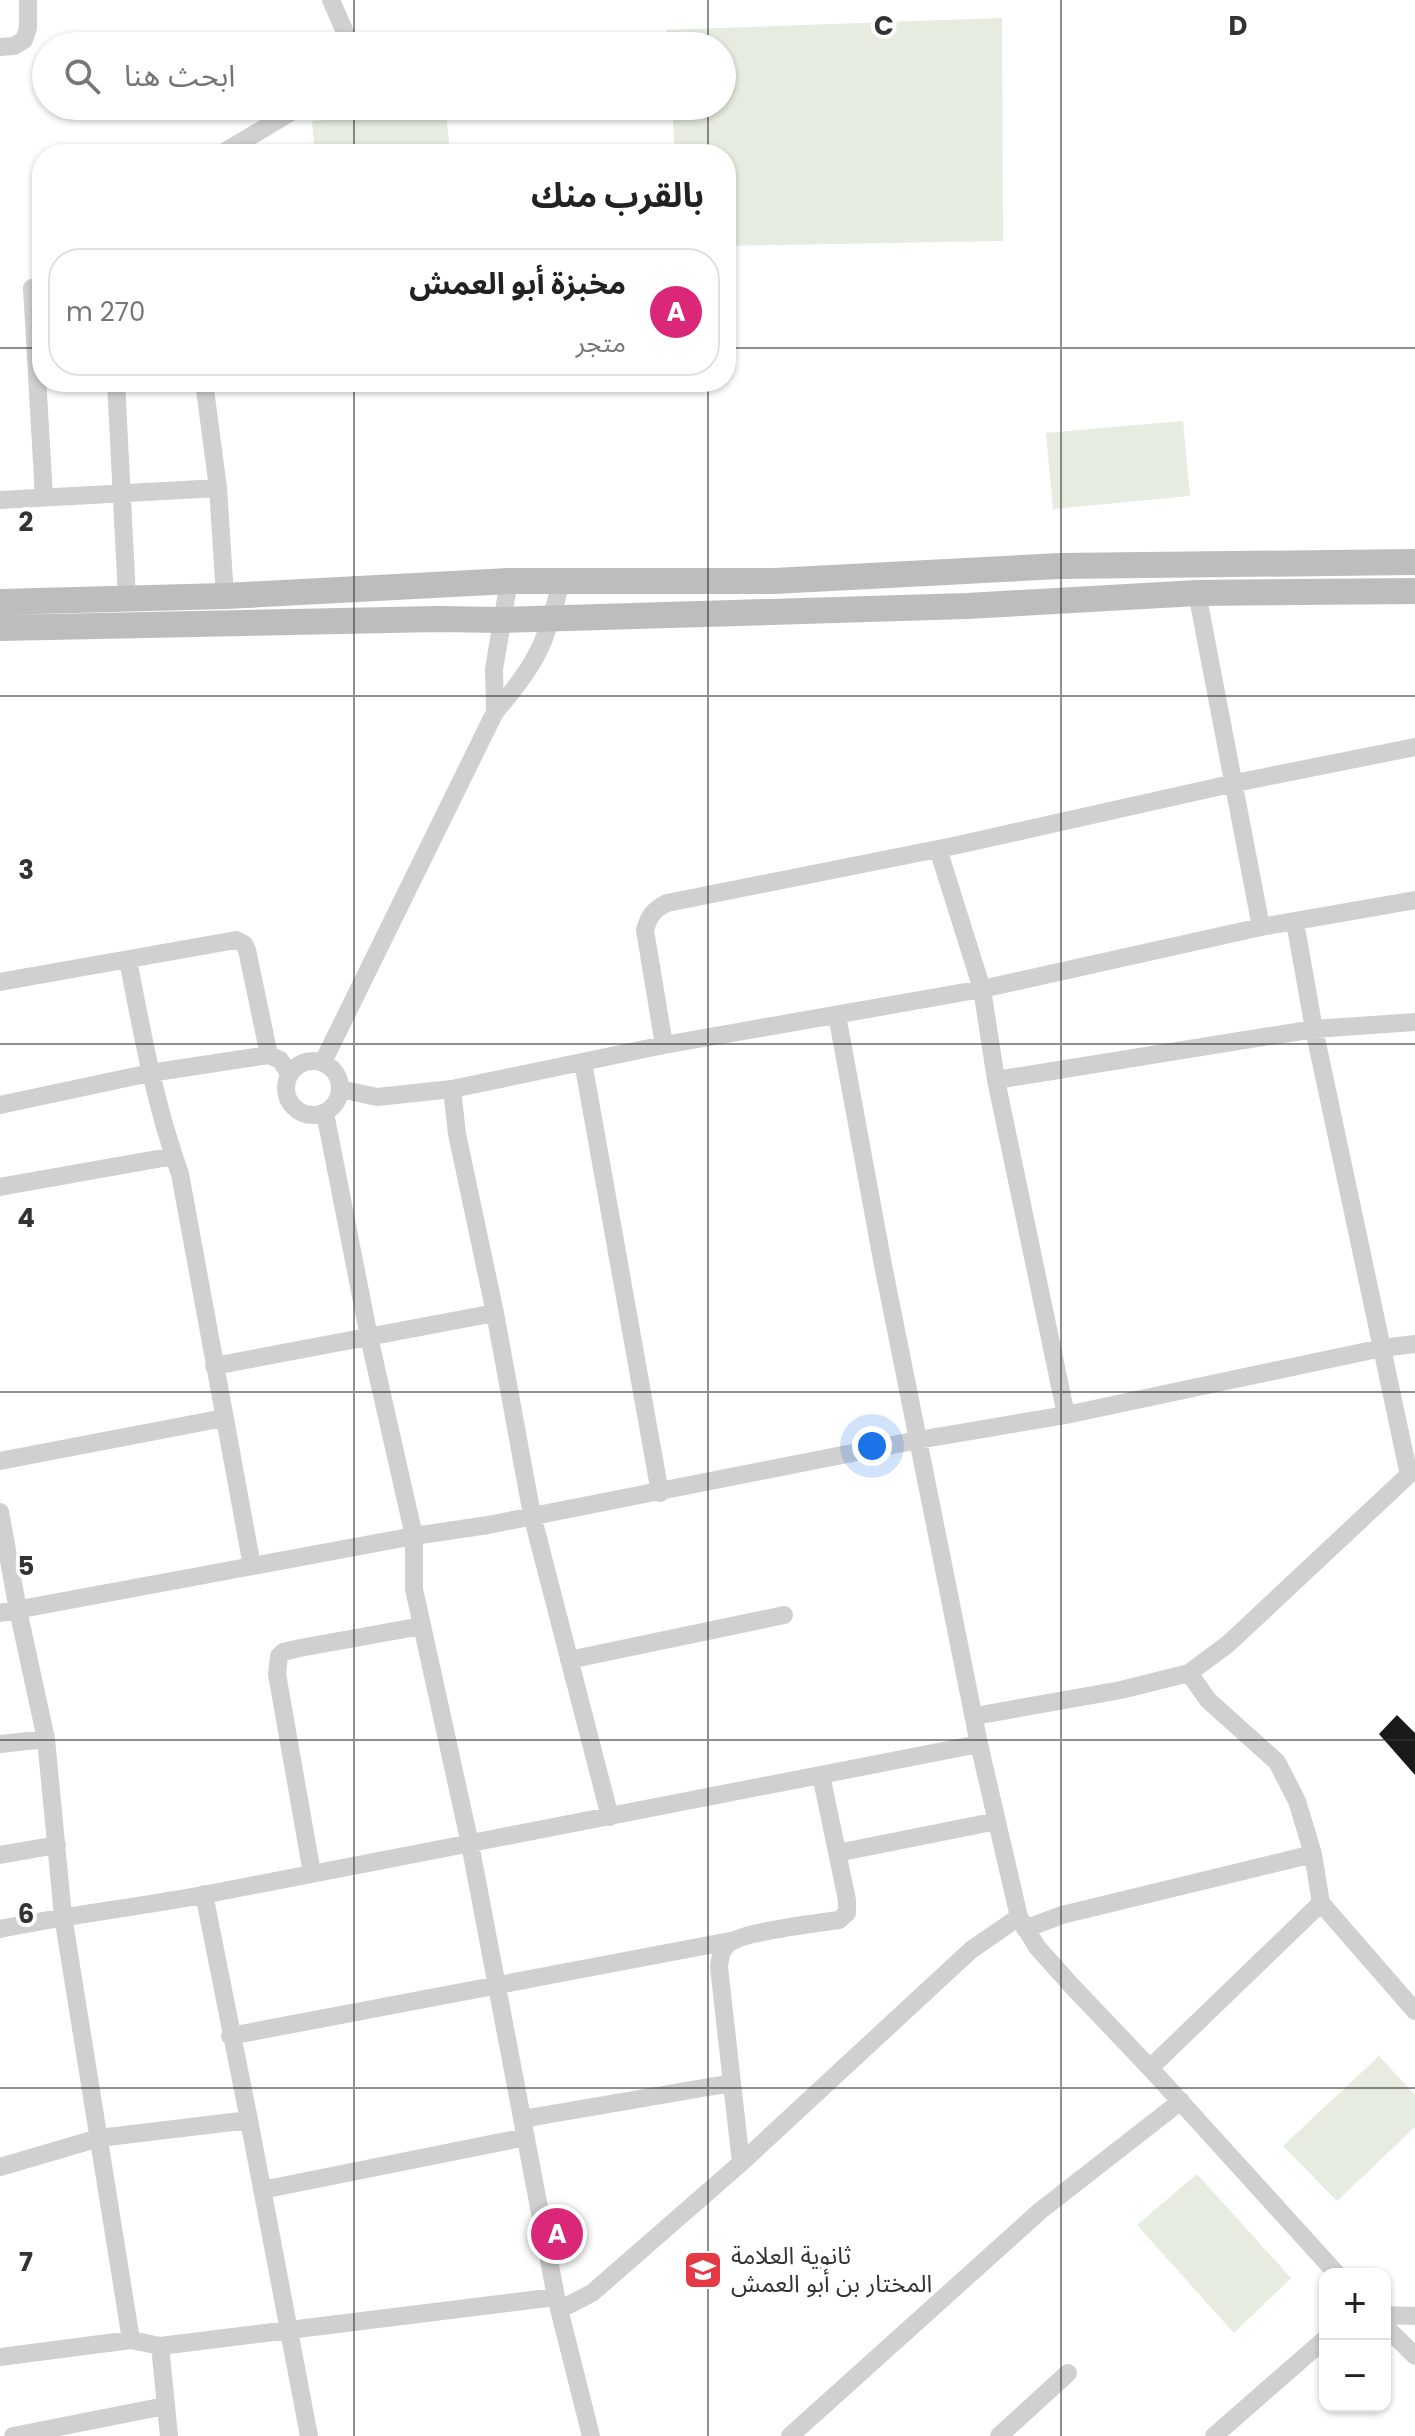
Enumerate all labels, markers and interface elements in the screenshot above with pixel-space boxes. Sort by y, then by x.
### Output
text: C [874,8,894,44]
text: D [1229,8,1248,44]
search box [32,32,736,120]
icon: search [60,54,104,98]
text: ابحث هنا [124,54,235,97]
text: بالقرب منك [531,171,704,219]
text: مخبزة أبو العمش [409,262,626,305]
text: 270 m [66,294,145,330]
text: A [666,294,686,330]
text: متجر [576,325,626,361]
text: 2 [19,504,34,540]
text: 3 [18,852,34,888]
text: 4 [17,1200,35,1236]
your location [852,1426,892,1466]
text: 5 [18,1548,34,1584]
text: 6 [18,1896,34,1932]
pin: A [531,2204,583,2264]
place label: ثانوية العلامة المختار بن أبو العمش [731,2239,932,2300]
text: 7 [19,2244,33,2280]
school or university icon: ثانوية العلامة المختار بن أبو العمش [682,2249,724,2291]
map controls [1319,2268,1391,2412]
button: + [1319,2268,1391,2340]
button: − [1319,2340,1391,2412]

